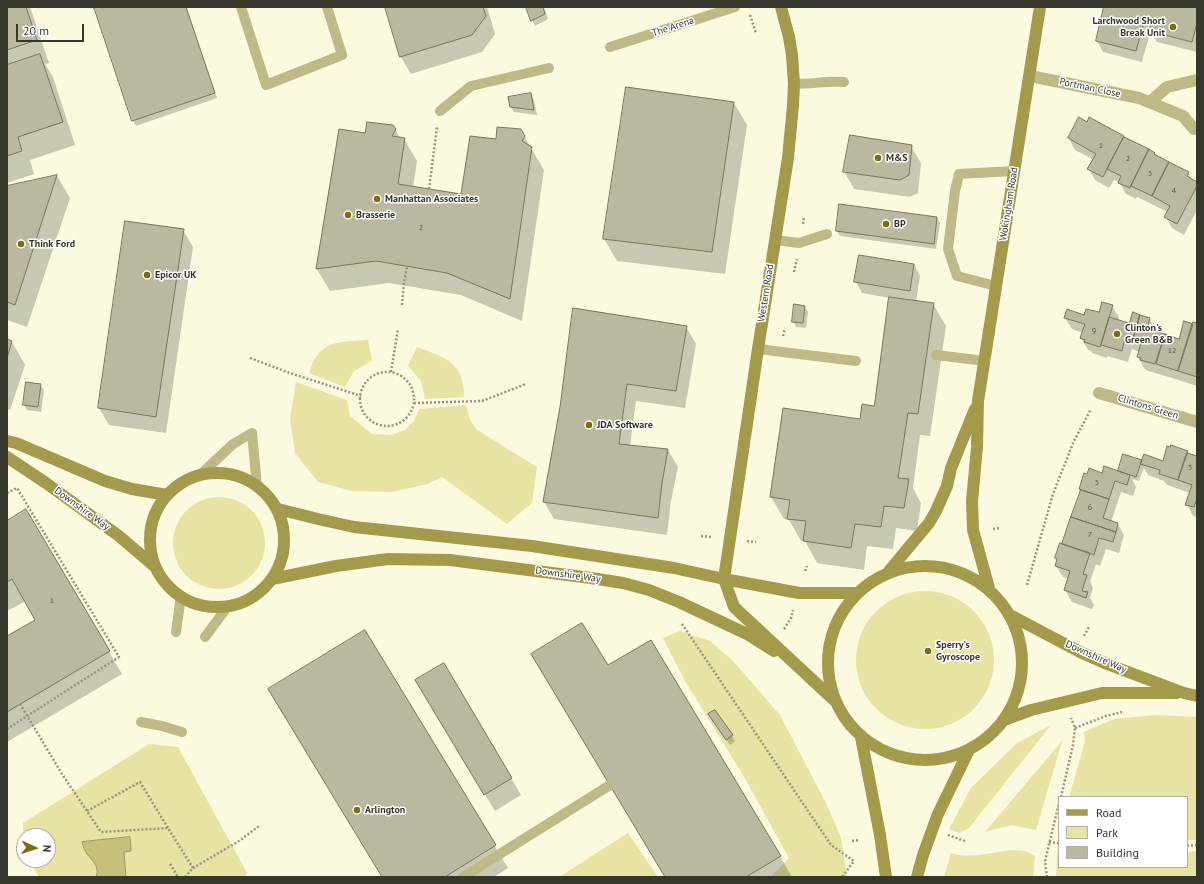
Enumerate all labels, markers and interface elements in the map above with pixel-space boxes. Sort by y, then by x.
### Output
street label: The Arena [650,15,696,39]
place label: Larchwood Short Break Unit [1092,15,1165,38]
scale bar [18,16,86,42]
marker: Larchwood Short Break Unit [1168,22,1178,32]
text: 20 m [23,23,49,38]
street label: Portman Close [1058,76,1122,100]
house number: 1 [1099,141,1103,151]
place label: M&S [886,152,907,164]
marker: M&S [873,153,883,163]
house number: 2 [1126,154,1130,164]
street label: Wokingham Road [997,167,1021,241]
house number: 3 [1148,169,1152,179]
house number: 4 [1172,186,1176,196]
place label: Manhattan Associates [385,193,478,205]
marker: Manhattan Associates [372,194,382,204]
place label: Brasserie [356,209,395,221]
marker: Brasserie [343,210,353,220]
place label: BP [894,218,906,230]
marker: BP [881,219,891,229]
house number: 2 [419,223,423,233]
place label: Think Ford [29,238,75,250]
marker: Think Ford [16,239,26,249]
street label: Western Road [756,263,776,323]
place label: Epicor UK [155,269,196,281]
marker: Epicor UK [142,270,152,280]
place label: Clinton's Green B&B [1125,322,1173,346]
house number: 9 [1092,326,1096,336]
marker: Clinton's Green B&B [1112,329,1122,339]
house number: 12 [1168,346,1176,356]
street label: Clintons Green [1116,392,1180,422]
place label: JDA Software [597,419,653,431]
marker: JDA Software [584,420,594,430]
house number: 3 [1188,463,1192,473]
house number: 5 [1095,478,1099,488]
street label: Downshire Way [52,485,112,533]
house number: 6 [1088,503,1092,513]
house number: 7 [1088,530,1092,540]
street label: Downshire Way [535,564,601,586]
house number: 1 [50,596,54,606]
street label: Downshire Way [1064,638,1128,676]
place label: Sperry's Gyroscope [936,639,980,662]
marker: Sperry's Gyroscope [923,646,933,656]
legend [1058,796,1188,868]
place label: Arlington [365,804,405,816]
marker: Arlington [352,805,362,815]
text: Road [1096,805,1121,820]
text: Park [1096,825,1118,840]
north arrow [16,828,56,868]
text: N [40,845,54,853]
text: Building [1096,845,1139,860]

